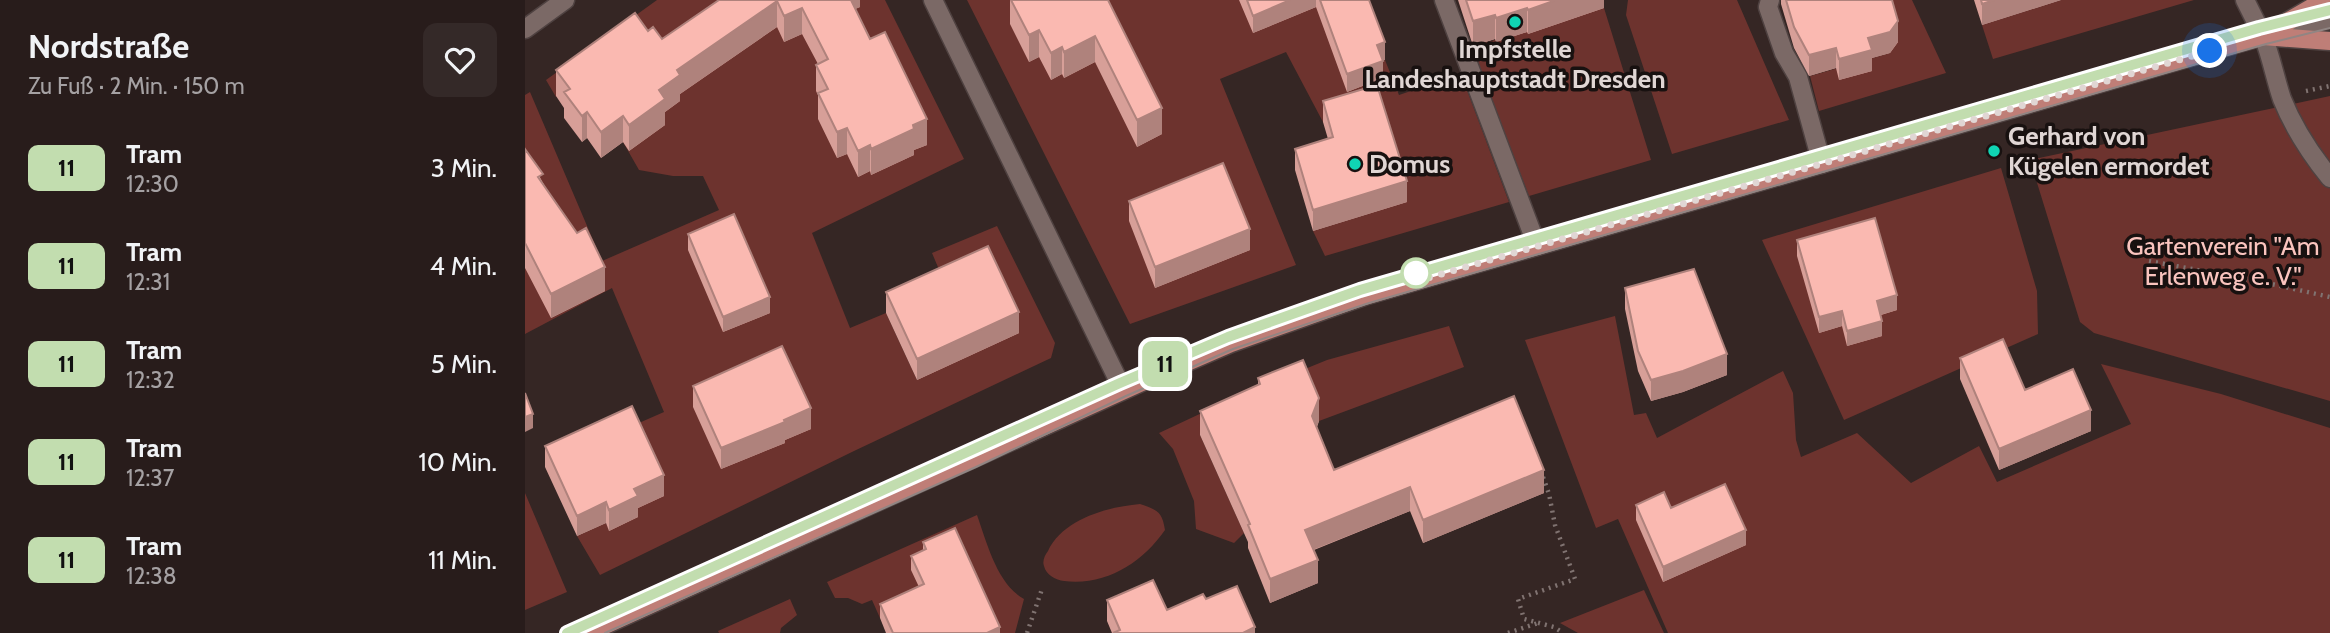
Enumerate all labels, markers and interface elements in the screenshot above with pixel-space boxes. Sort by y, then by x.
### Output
marker: Impfstelle Landeshauptstadt Dresden [1507,14,1523,30]
button: heart [423,23,497,97]
text: Nordstraße [28,26,189,66]
place label: Impfstelle Landeshauptstadt Dresden [1364,33,1666,95]
your location [2192,33,2227,68]
text: Zu Fuß · 2 Min. · 150 m [28,72,245,100]
place label: Gerhard von Kügelen ermordet [2008,120,2209,182]
text: Tram [126,138,182,170]
marker: Gerhard von Kügelen ermordet [1986,143,2002,159]
place label: Domus [1369,148,1450,180]
text: 3 Min. [431,152,497,184]
text: 11 [58,153,75,182]
marker: Domus [1347,156,1363,172]
text: 12:30 [126,170,179,198]
park label: Gartenverein "Am Erlenweg e. V." [2126,230,2320,292]
text: Tram [126,236,182,268]
text: 4 Min. [430,250,497,282]
text: 11 [58,251,75,280]
unlabelled marker [1401,258,1431,288]
text: 12:31 [126,268,170,296]
text: Tram [126,334,182,366]
line badge: 11 [1133,341,1197,387]
text: 5 Min. [431,348,497,380]
text: 11 [58,349,75,378]
text: 11 [1156,349,1174,378]
text: 12:32 [126,366,175,394]
text: Tram [126,432,182,464]
text: 10 Min. [418,446,497,478]
text: 11 [58,447,75,476]
text: 12:37 [126,464,174,492]
text: Tram [126,530,182,562]
text: 11 Min. [428,544,497,576]
text: 11 [58,545,75,574]
text: 12:38 [126,562,177,590]

